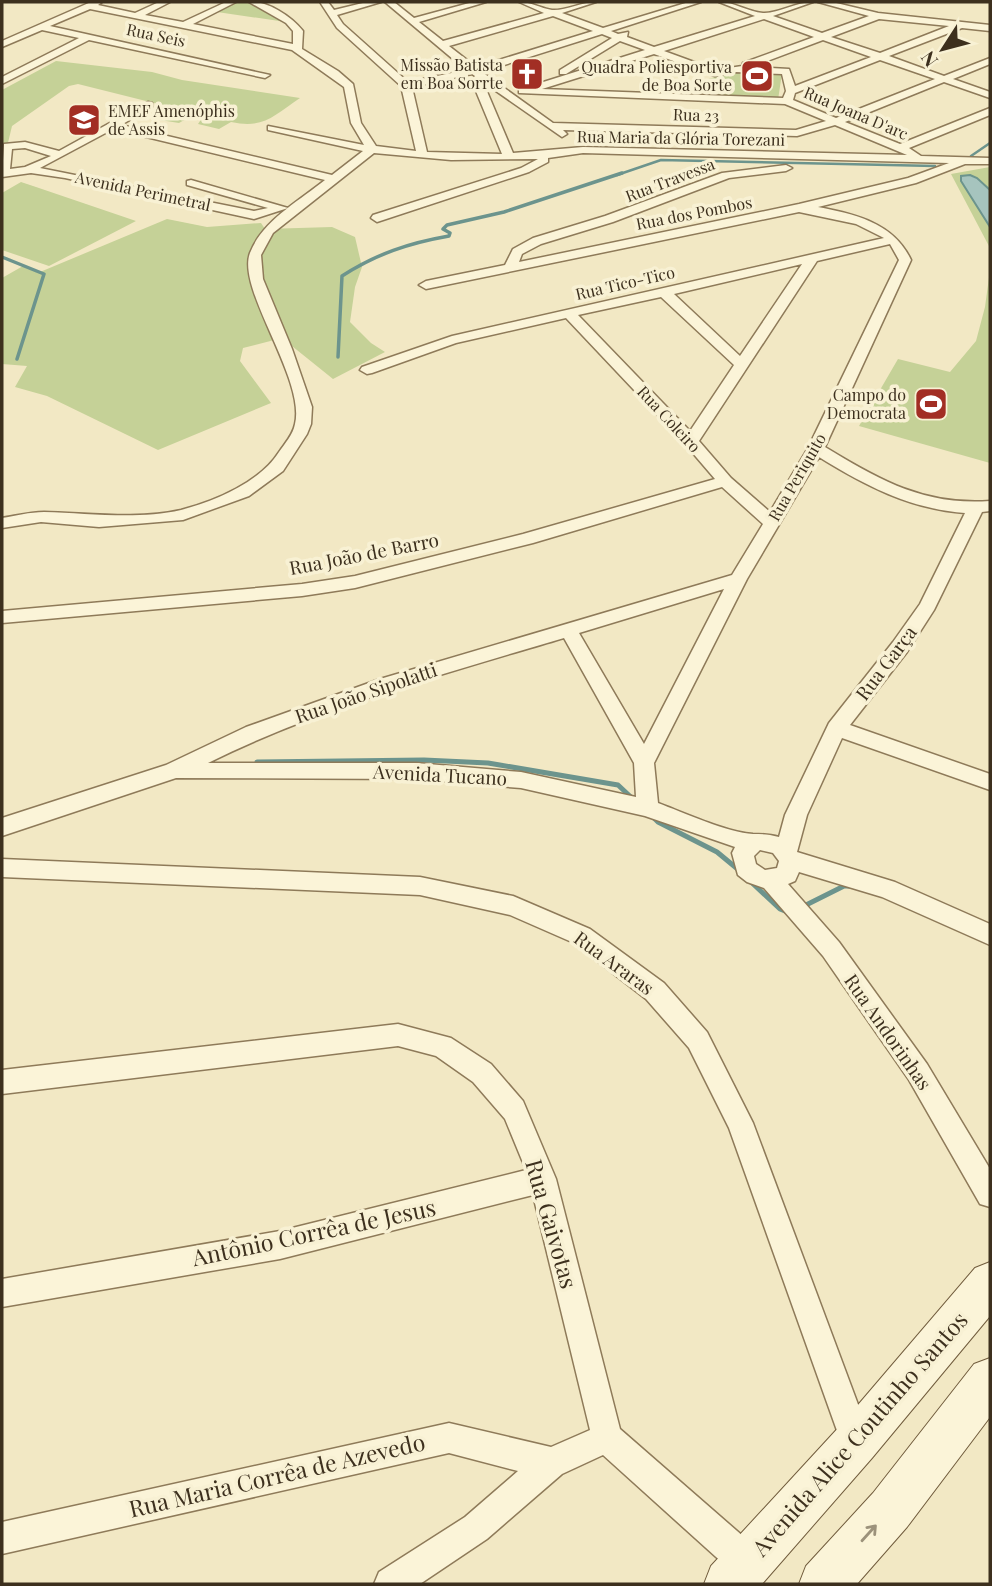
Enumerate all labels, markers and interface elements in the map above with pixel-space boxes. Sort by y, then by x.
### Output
north arrow [908,14,978,84]
street label: Rua Seis [125,18,188,51]
text: N [914,46,943,73]
place label: Missão Batista em Boa Sorrte [400,54,503,93]
church icon: Missão Batista em Boa Sorrte [508,55,546,93]
place label: Quadra Poliesportiva de Boa Sorte [581,56,732,95]
sports icon: Quadra Poliesportiva de Boa Sorte [738,57,776,95]
street label: Rua Joana D'arc [801,81,912,144]
place label: EMEF Amenóphis de Assis [108,100,235,139]
school or university icon: EMEF Amenóphis de Assis [65,101,103,139]
street label: Rua 23 [673,103,720,126]
street label: Rua Maria da Glória Torezani [577,125,786,150]
street label: Rua Travessa [622,153,717,206]
street label: Avenida Perimetral [73,166,213,215]
street label: Rua dos Pombos [634,191,754,234]
street label: Rua Tico-Tico [573,261,677,304]
street label: Rua Coleiro [633,381,706,457]
place label: Campo do Democrata [827,384,906,423]
sports icon: Campo do Democrata [912,385,950,423]
street label: Rua Periquito [763,429,830,524]
street label: Rua João de Barro [287,526,441,580]
street label: Rua Garça [849,619,922,705]
street label: Rua João Sipolatti [291,655,440,729]
street label: Avenida Tucano [371,757,508,790]
street label: Rua Araras [569,924,660,1000]
street label: Rua Andorinhas [839,968,938,1095]
street label: Rua Gaivotas [519,1155,586,1292]
street label: Antônio Corrêa de Jesus [188,1191,438,1273]
street label: Avenida Alice Coutinho Santos [743,1304,974,1563]
street label: Rua Maria Corrêa de Azevedo [126,1425,428,1524]
one-way arrow [861,1524,877,1542]

